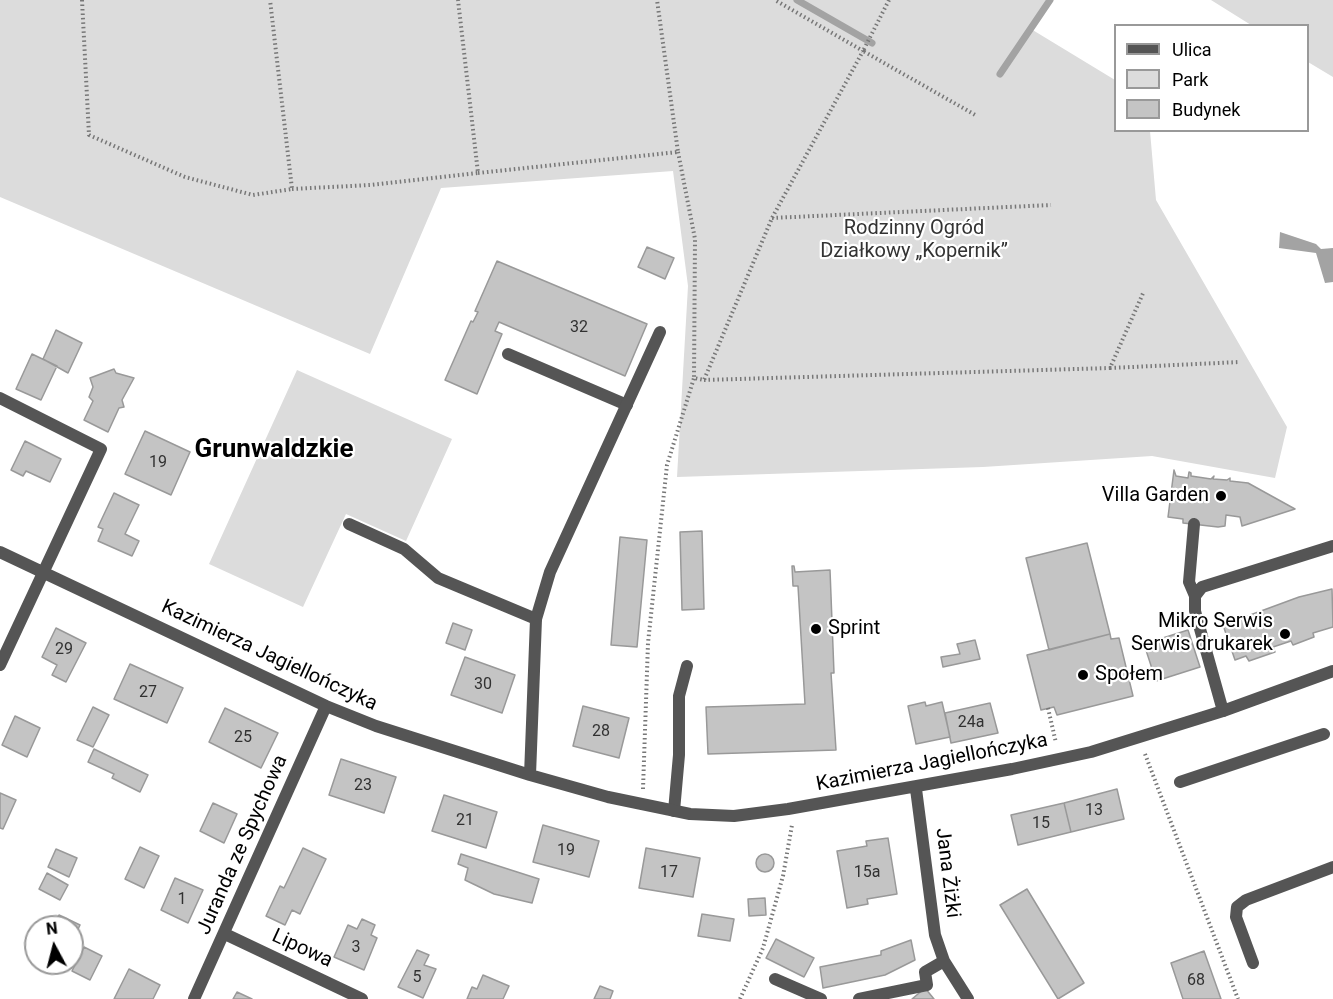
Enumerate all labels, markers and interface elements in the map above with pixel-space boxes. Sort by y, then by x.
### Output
legend [1114,24,1309,132]
text: Ulica [1172,39,1212,60]
text: Park [1172,69,1208,90]
text: Budynek [1172,99,1240,120]
park label: Rodzinny Ogród Działkowy „Kopernik” [820,217,1008,264]
house number: 32 [570,318,588,338]
district label: Grunwaldzkie [195,434,353,466]
house number: 19 [149,453,167,473]
place label: Villa Garden [1102,484,1209,508]
marker: Villa Garden [1214,489,1228,503]
street label: Kazimierza Jagiellończyka [157,595,381,717]
place label: Mikro Serwis Serwis drukarek [1131,610,1273,657]
place label: Sprint [828,617,880,641]
marker: Sprint [809,622,823,636]
marker: Mikro Serwis Serwis drukarek [1278,627,1292,641]
house number: 29 [55,640,73,660]
place label: Społem [1095,663,1163,687]
marker: Społem [1076,668,1090,682]
house number: 30 [474,675,492,695]
house number: 27 [139,683,157,703]
house number: 24a [958,713,984,733]
house number: 28 [592,722,610,742]
house number: 25 [234,728,252,748]
street label: Kazimierza Jagiellończyka [814,729,1050,797]
street label: Juranda ze Spychowa [193,752,293,938]
house number: 23 [354,776,372,796]
house number: 13 [1085,801,1103,821]
house number: 21 [456,811,474,831]
house number: 15 [1032,814,1050,834]
street label: Jana Żiżki [930,827,964,919]
house number: 19 [557,841,575,861]
house number: 17 [660,863,678,883]
house number: 15a [854,863,880,883]
house number: 1 [178,890,186,910]
north arrow [24,915,84,975]
text: N [45,919,59,939]
street label: Lipowa [268,925,336,973]
house number: 3 [352,938,360,958]
house number: 5 [413,968,421,988]
house number: 68 [1187,971,1205,991]

